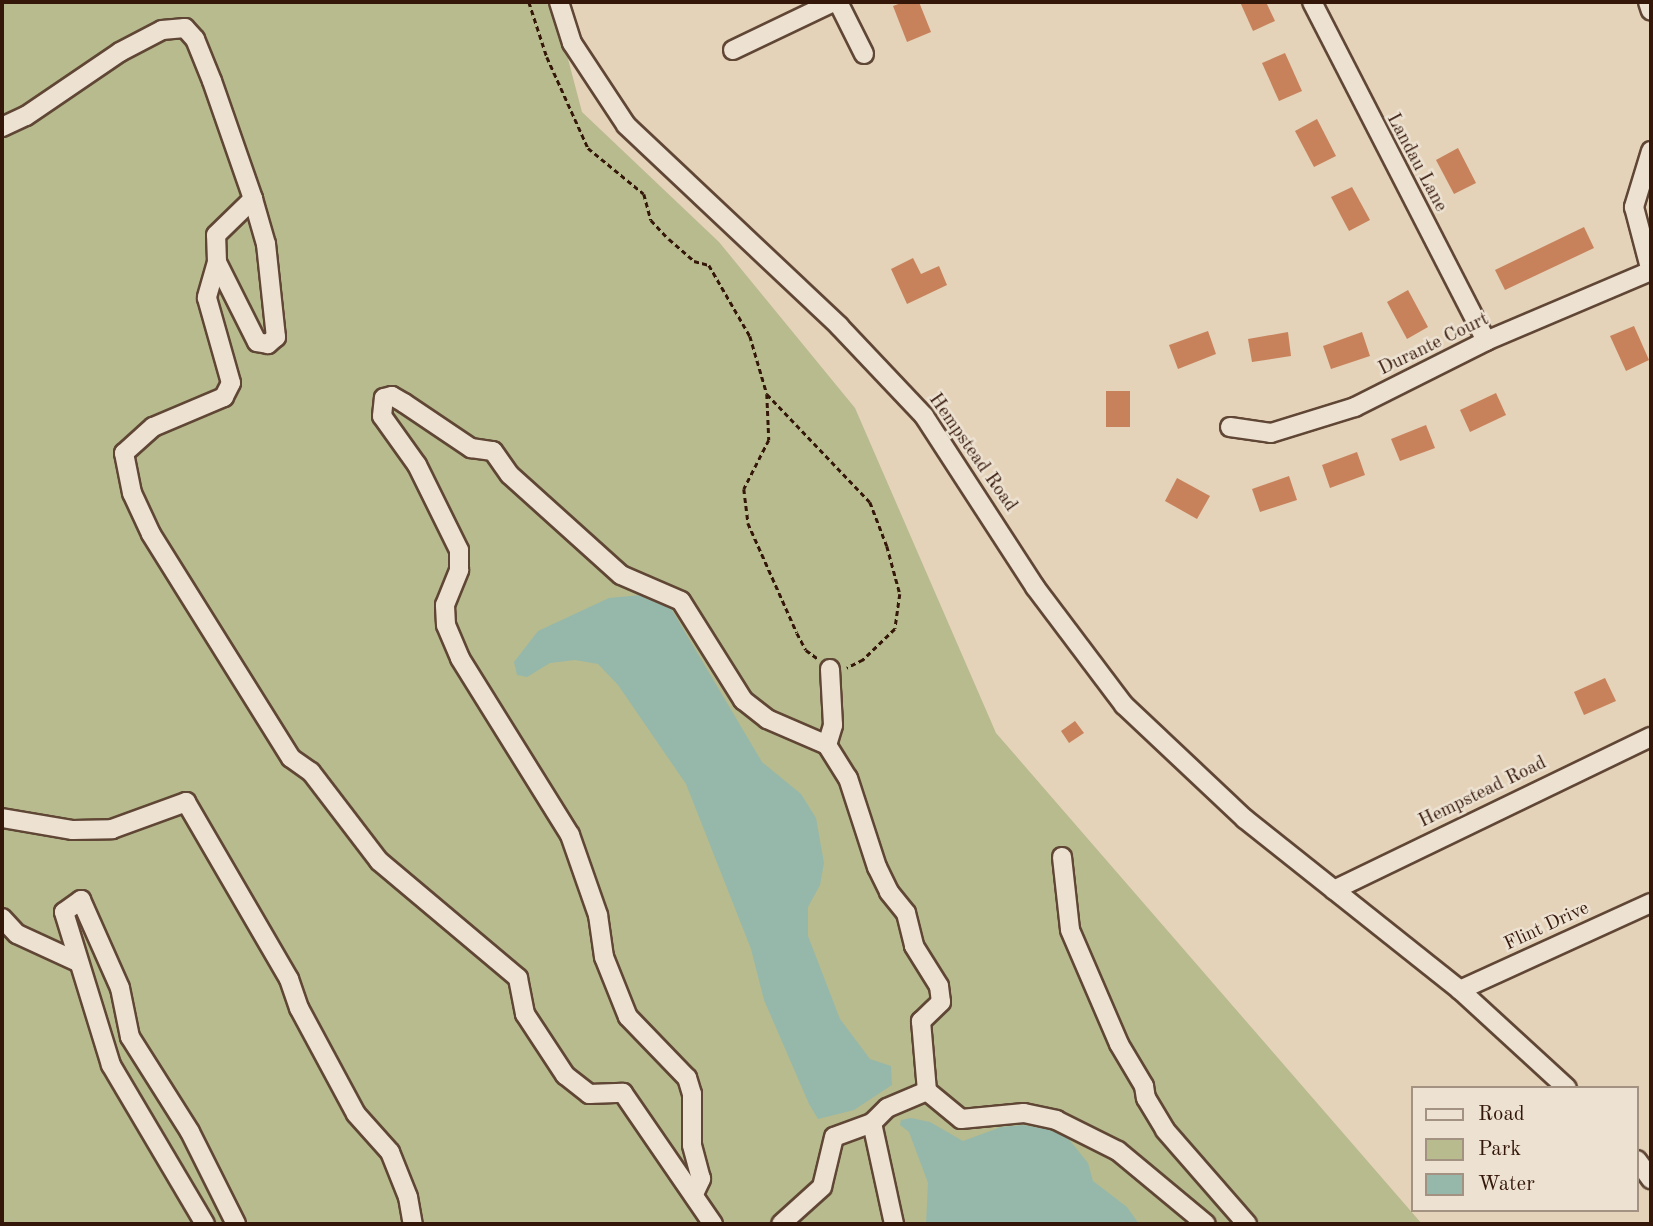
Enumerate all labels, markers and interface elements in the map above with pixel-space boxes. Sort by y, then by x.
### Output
street label: Landau Lane [1381,110,1451,216]
street label: Durante Court [1375,308,1493,382]
street label: Hempstead Road [923,389,1021,517]
street label: Hempstead Road [1415,752,1551,834]
street label: Flint Drive [1501,897,1593,957]
legend [1412,1086,1639,1212]
text: Road [1478,1104,1525,1125]
text: Park [1478,1139,1521,1160]
text: Water [1478,1174,1535,1195]

